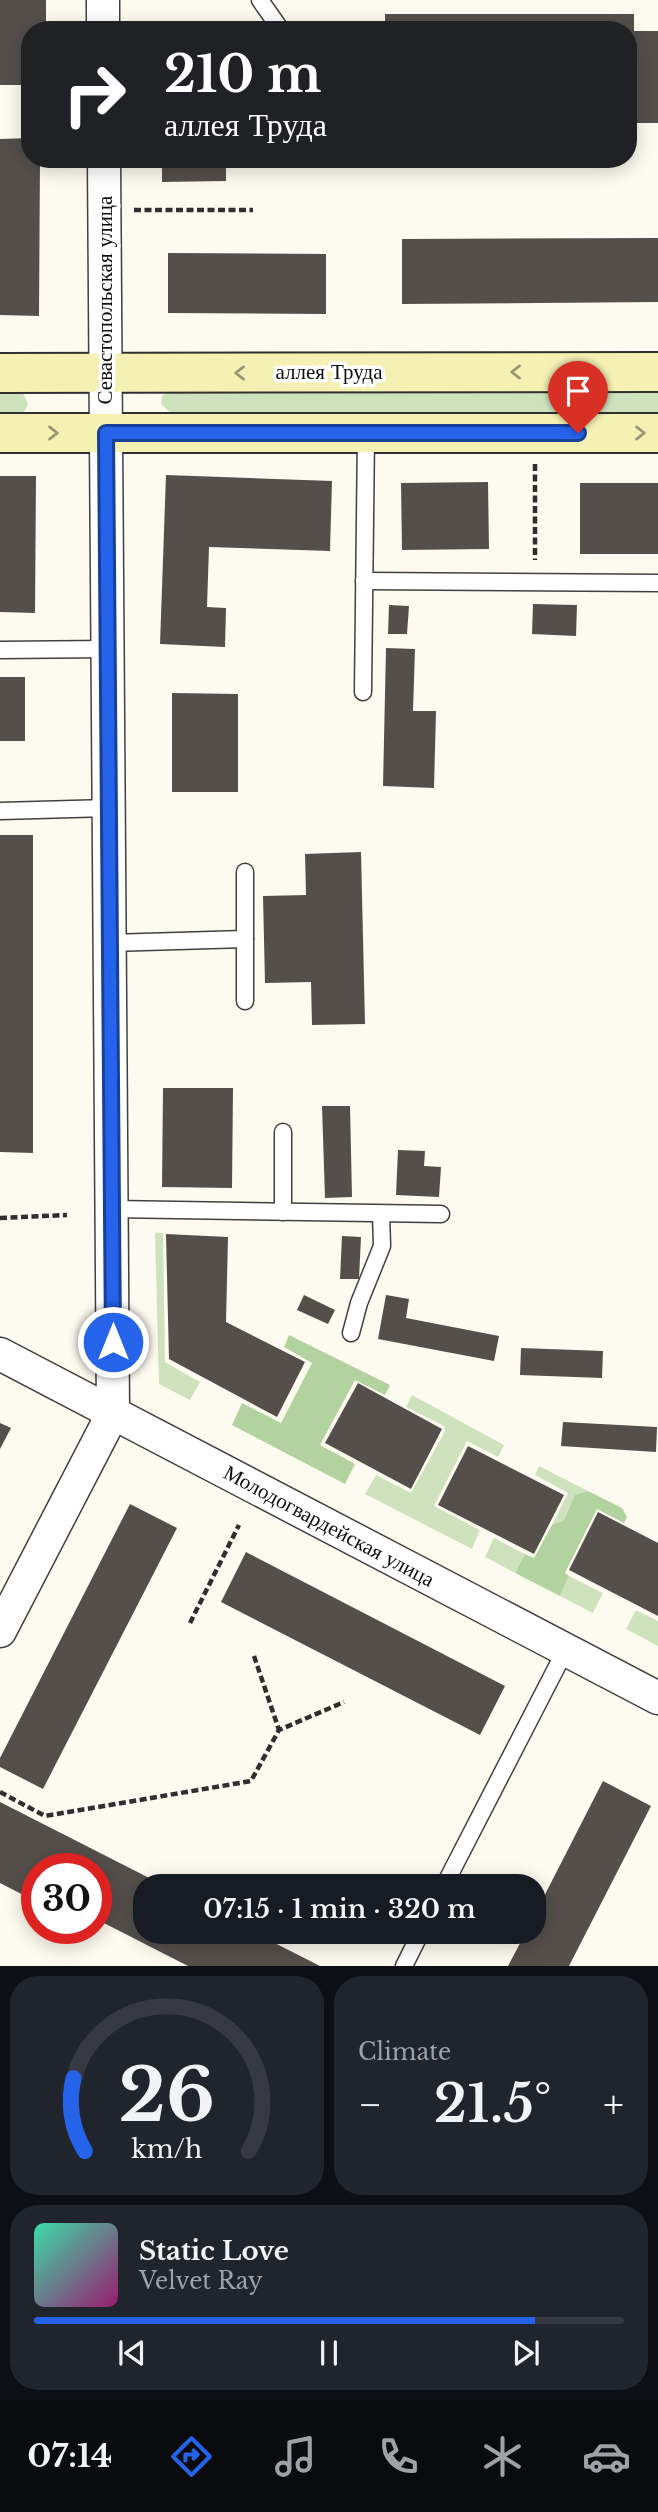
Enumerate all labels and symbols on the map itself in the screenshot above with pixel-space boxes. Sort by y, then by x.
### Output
street label: Севастопольская улица [92,195,118,404]
street label: аллея Труда [276,359,383,385]
pin [548,361,608,433]
one-way arrow [511,364,521,380]
one-way arrow [234,365,245,381]
one-way arrow [48,425,59,441]
one-way arrow [635,425,646,441]
position arrow [76,1305,150,1379]
street label: Молодогвардейская улица [219,1459,439,1593]
speed limit sign: 30 [21,1853,112,1944]

